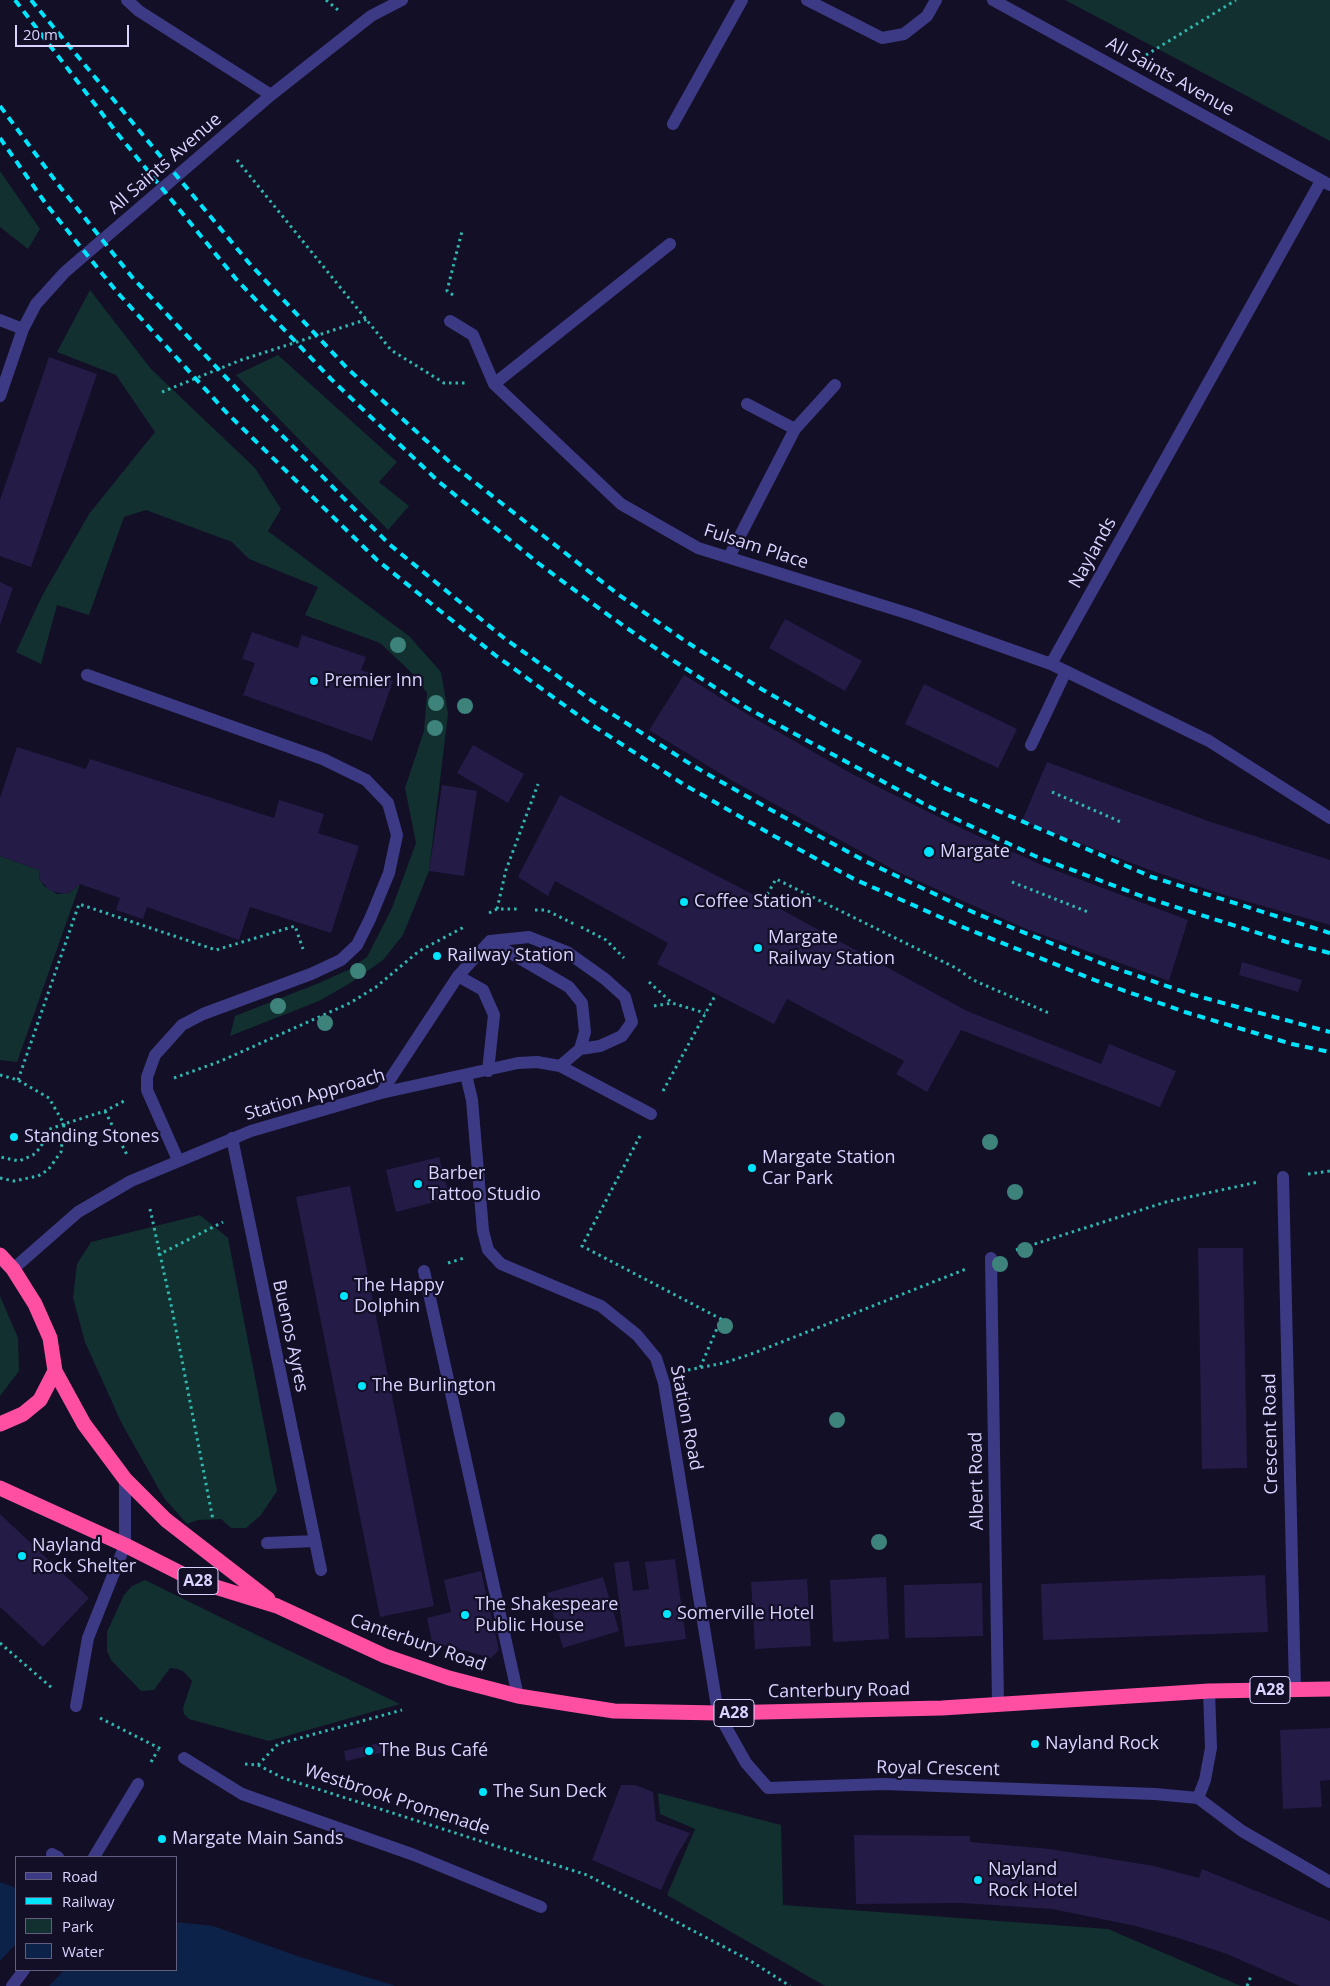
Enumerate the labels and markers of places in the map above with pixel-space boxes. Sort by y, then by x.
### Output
place label: Premier Inn [324,670,423,692]
marker: Premier Inn [308,675,320,687]
place label: Margate [940,841,1010,863]
marker: Margate [922,845,936,859]
place label: Coffee Station [694,891,812,913]
marker: Coffee Station [678,896,690,908]
place label: Margate Railway Station [768,927,895,970]
marker: Margate Railway Station [752,942,764,954]
place label: Railway Station [447,945,574,967]
marker: Railway Station [431,950,443,962]
place label: Standing Stones [24,1126,159,1148]
marker: Standing Stones [8,1131,20,1143]
place label: Margate Station Car Park [762,1147,896,1190]
marker: Margate Station Car Park [746,1162,758,1174]
place label: Barber Tattoo Studio [428,1163,541,1206]
marker: Barber Tattoo Studio [412,1178,424,1190]
place label: The Happy Dolphin [354,1275,444,1318]
marker: The Happy Dolphin [338,1290,350,1302]
place label: The Burlington [372,1375,496,1397]
marker: The Burlington [356,1380,368,1392]
place label: Nayland Rock Shelter [32,1535,136,1578]
marker: Nayland Rock Shelter [16,1550,28,1562]
place label: The Shakespeare Public House [475,1594,618,1636]
place label: Somerville Hotel [677,1603,814,1625]
marker: Somerville Hotel [661,1608,673,1620]
marker: The Shakespeare Public House [459,1609,471,1621]
place label: Nayland Rock [1045,1733,1159,1755]
marker: Nayland Rock [1029,1738,1041,1750]
place label: The Bus Café [379,1740,488,1762]
marker: The Bus Café [363,1745,375,1757]
place label: The Sun Deck [493,1781,607,1803]
marker: The Sun Deck [477,1786,489,1798]
place label: Margate Main Sands [172,1828,343,1850]
marker: Margate Main Sands [156,1833,168,1845]
place label: Nayland Rock Hotel [988,1859,1078,1902]
marker: Nayland Rock Hotel [972,1874,984,1886]

